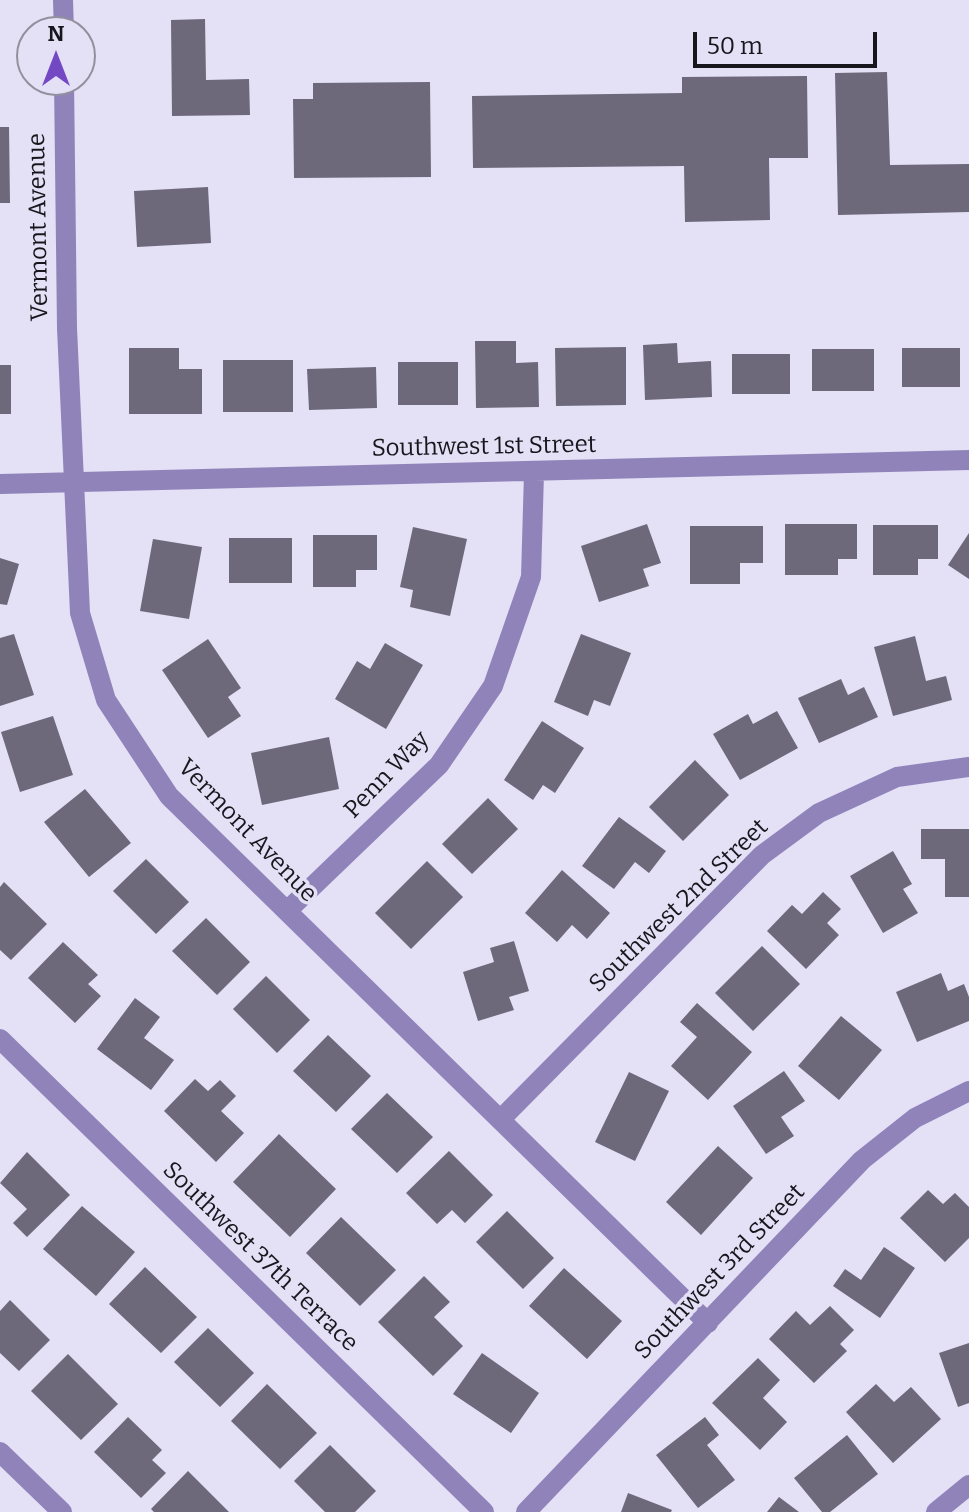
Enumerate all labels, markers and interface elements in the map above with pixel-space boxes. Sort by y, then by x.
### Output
north arrow [16,16,96,96]
scale bar [697,16,881,66]
text: N [48,20,64,47]
text: 50 m [707,32,763,60]
street label: Vermont Avenue [23,133,55,321]
street label: Southwest 1st Street [371,431,597,463]
street label: Penn Way [338,725,436,825]
street label: Vermont Avenue [171,753,323,909]
street label: Southwest 2nd Street [584,813,774,999]
street label: Southwest 37th Terrace [156,1156,364,1358]
street label: Southwest 3rd Street [629,1178,811,1366]

